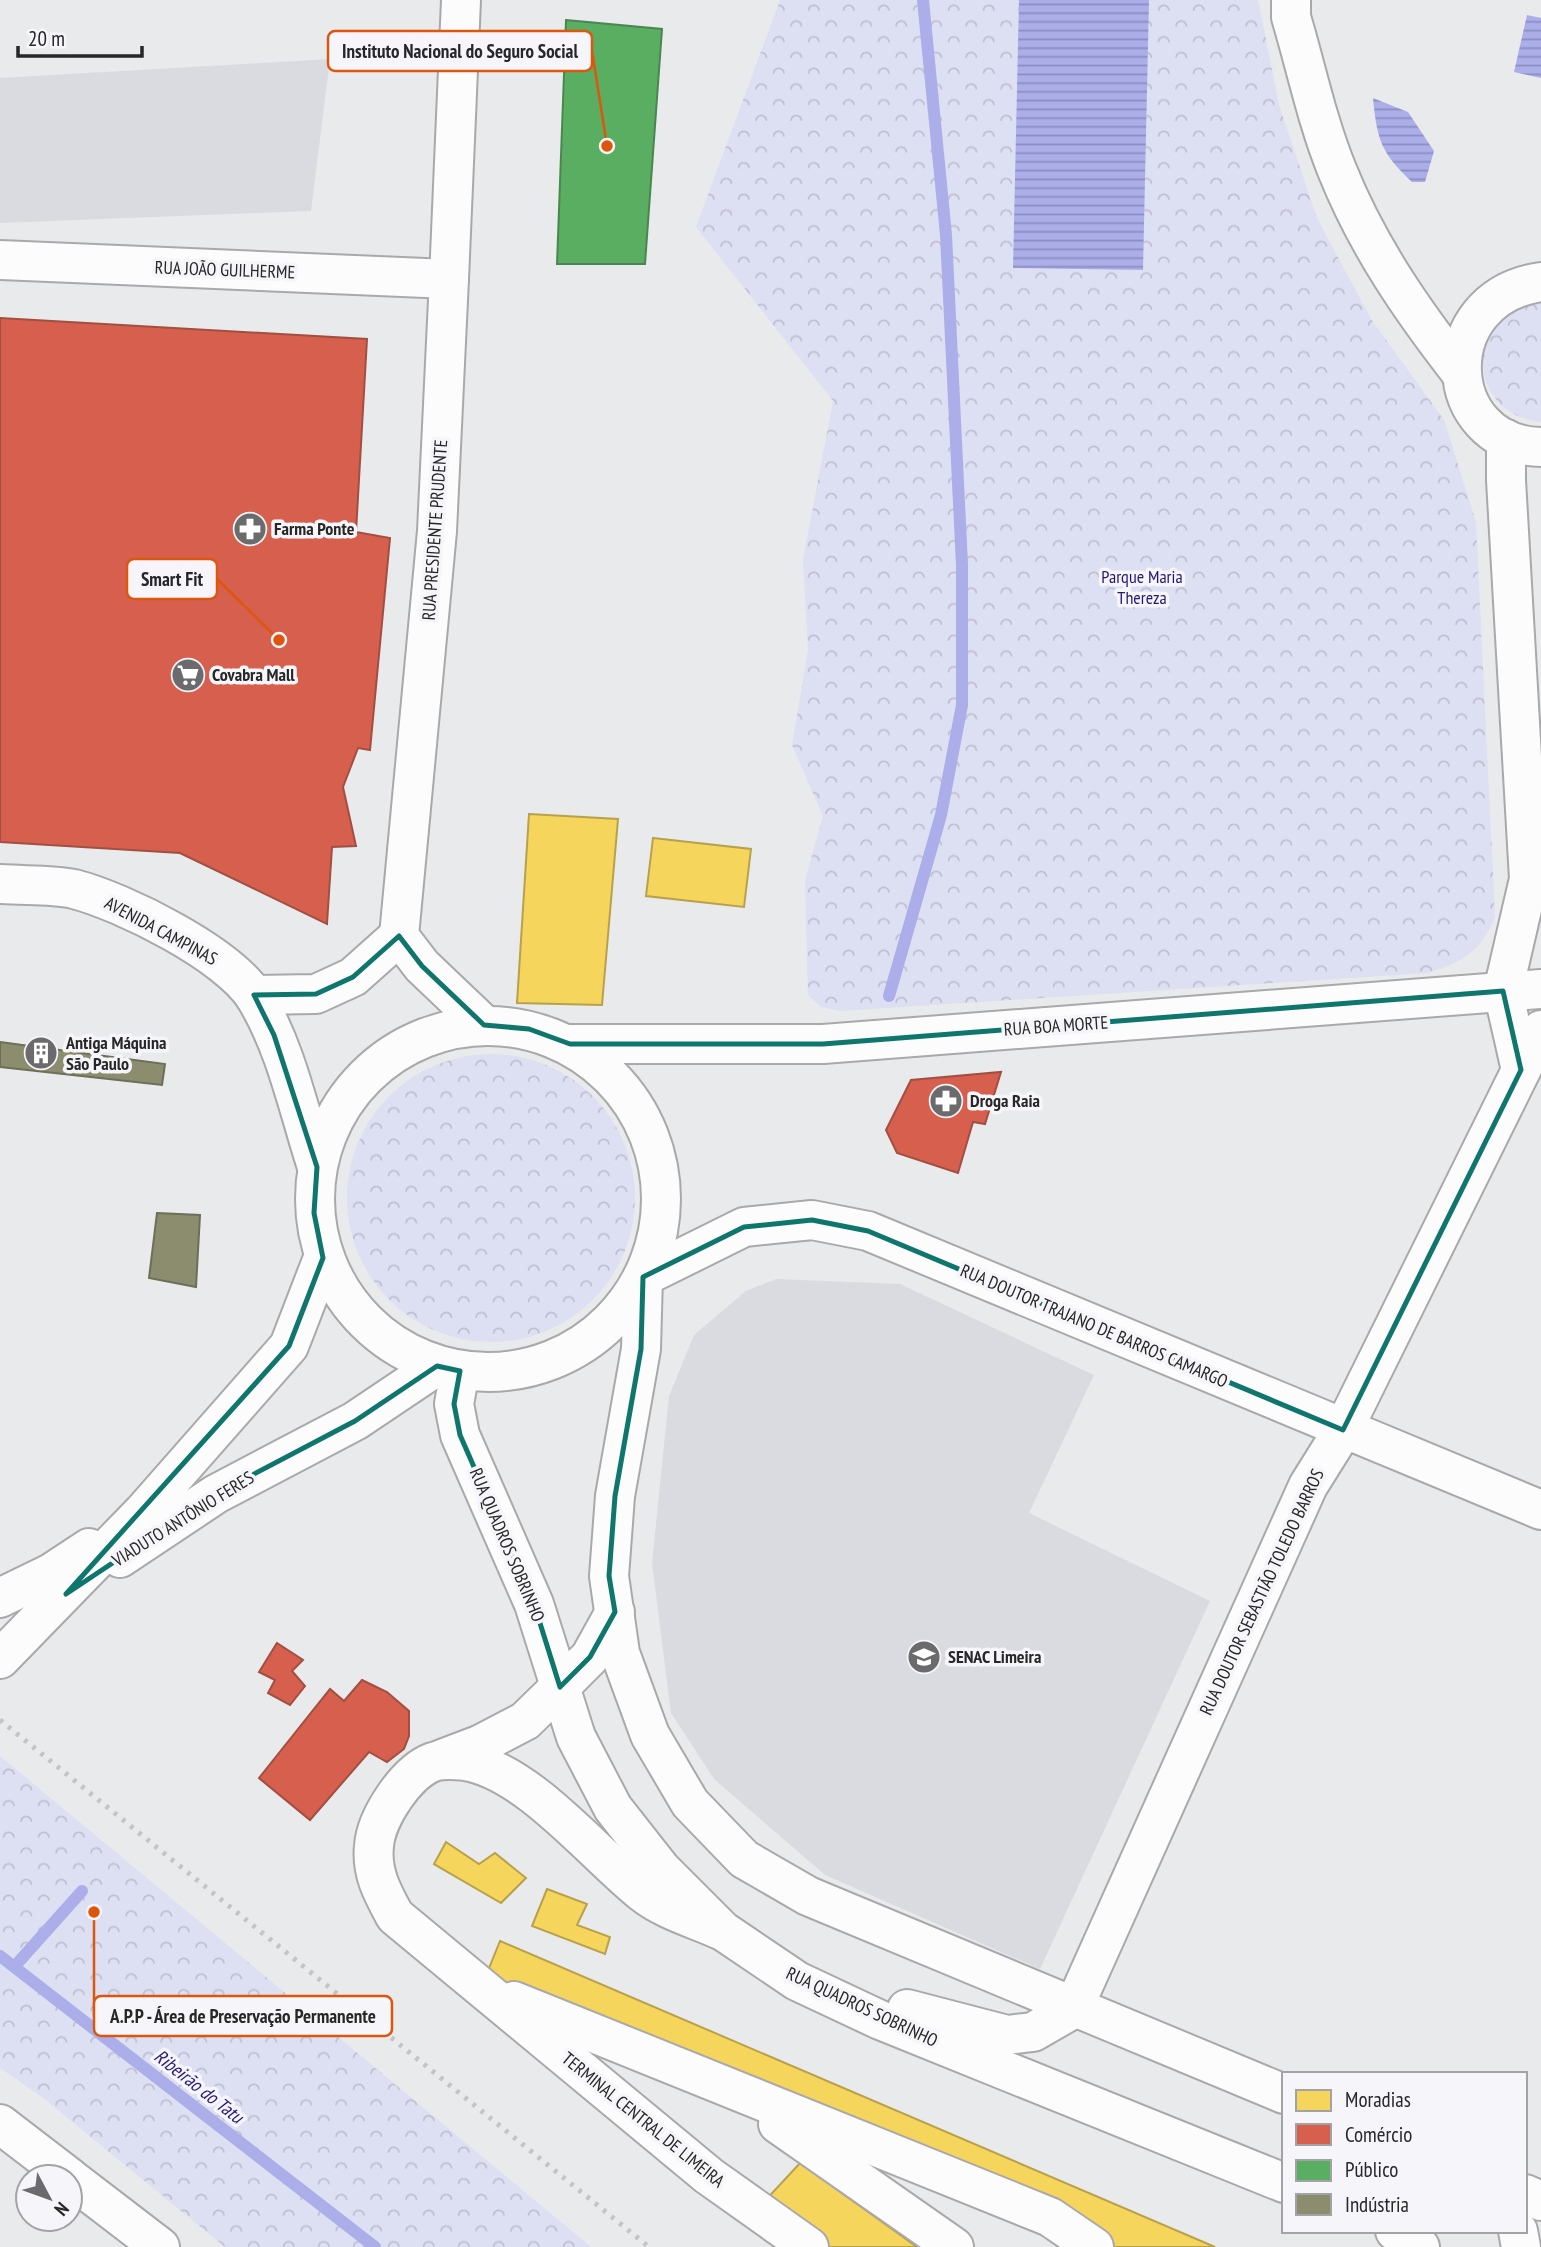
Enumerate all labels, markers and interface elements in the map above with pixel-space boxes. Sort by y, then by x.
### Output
scale bar [18,14,142,58]
text: 20 m [28,25,65,52]
callout: Instituto Nacional do Seguro Social [328,31,592,71]
text: Instituto Nacional do Seguro Social [342,39,578,63]
street label: RUA JOÃO GUILHERME [154,256,296,283]
street label: RUA PRESIDENTE PRUDENTE [417,439,452,621]
pharmacy icon: Farma Ponte [231,510,269,548]
place label: Farma Ponte [274,517,355,540]
callout: Smart Fit [127,559,217,599]
park label: Parque Maria Thereza [1101,565,1183,609]
text: Smart Fit [141,567,203,591]
supermarket icon: Covabra Mall [169,656,207,694]
place label: Covabra Mall [212,663,295,686]
street label: AVENIDA CAMPINAS [101,891,222,970]
street label: RUA BOA MORTE [1003,1010,1109,1041]
place label: Antiga Máquina São Paulo [65,1031,166,1075]
building icon: Antiga Máquina São Paulo [22,1034,60,1072]
pharmacy icon: Droga Raia [927,1082,965,1120]
place label: Droga Raia [970,1089,1040,1112]
street label: RUA DOUTOR TRAJANO DE BARROS CAMARGO [957,1259,1231,1392]
street label: RUA QUADROS SOBRINHO [465,1465,550,1625]
street label: RUA DOUTOR SEBASTIÃO TOLEDO BARROS [1194,1465,1329,1718]
street label: VIADUTO ANTÔNIO FERES [107,1466,258,1572]
school or university icon: SENAC Limeira [905,1638,943,1676]
place label: SENAC Limeira [948,1645,1041,1668]
street label: RUA QUADROS SOBRINHO [783,1961,942,2052]
callout: A.P.P - Área de Preservação Permanente [94,1996,392,2036]
text: A.P.P - Área de Preservação Permanente [109,2004,376,2028]
water label: Ribeirão do Tatu [150,2044,250,2129]
street label: TERMINAL CENTRAL DE LIMEIRA [557,2047,730,2193]
legend [1282,2072,1527,2233]
text: Moradias [1345,2086,1411,2113]
text: Comércio [1345,2121,1412,2148]
text: Público [1345,2156,1398,2183]
north arrow [14,2163,84,2233]
text: Indústria [1345,2191,1409,2218]
text: N [49,2197,74,2221]

